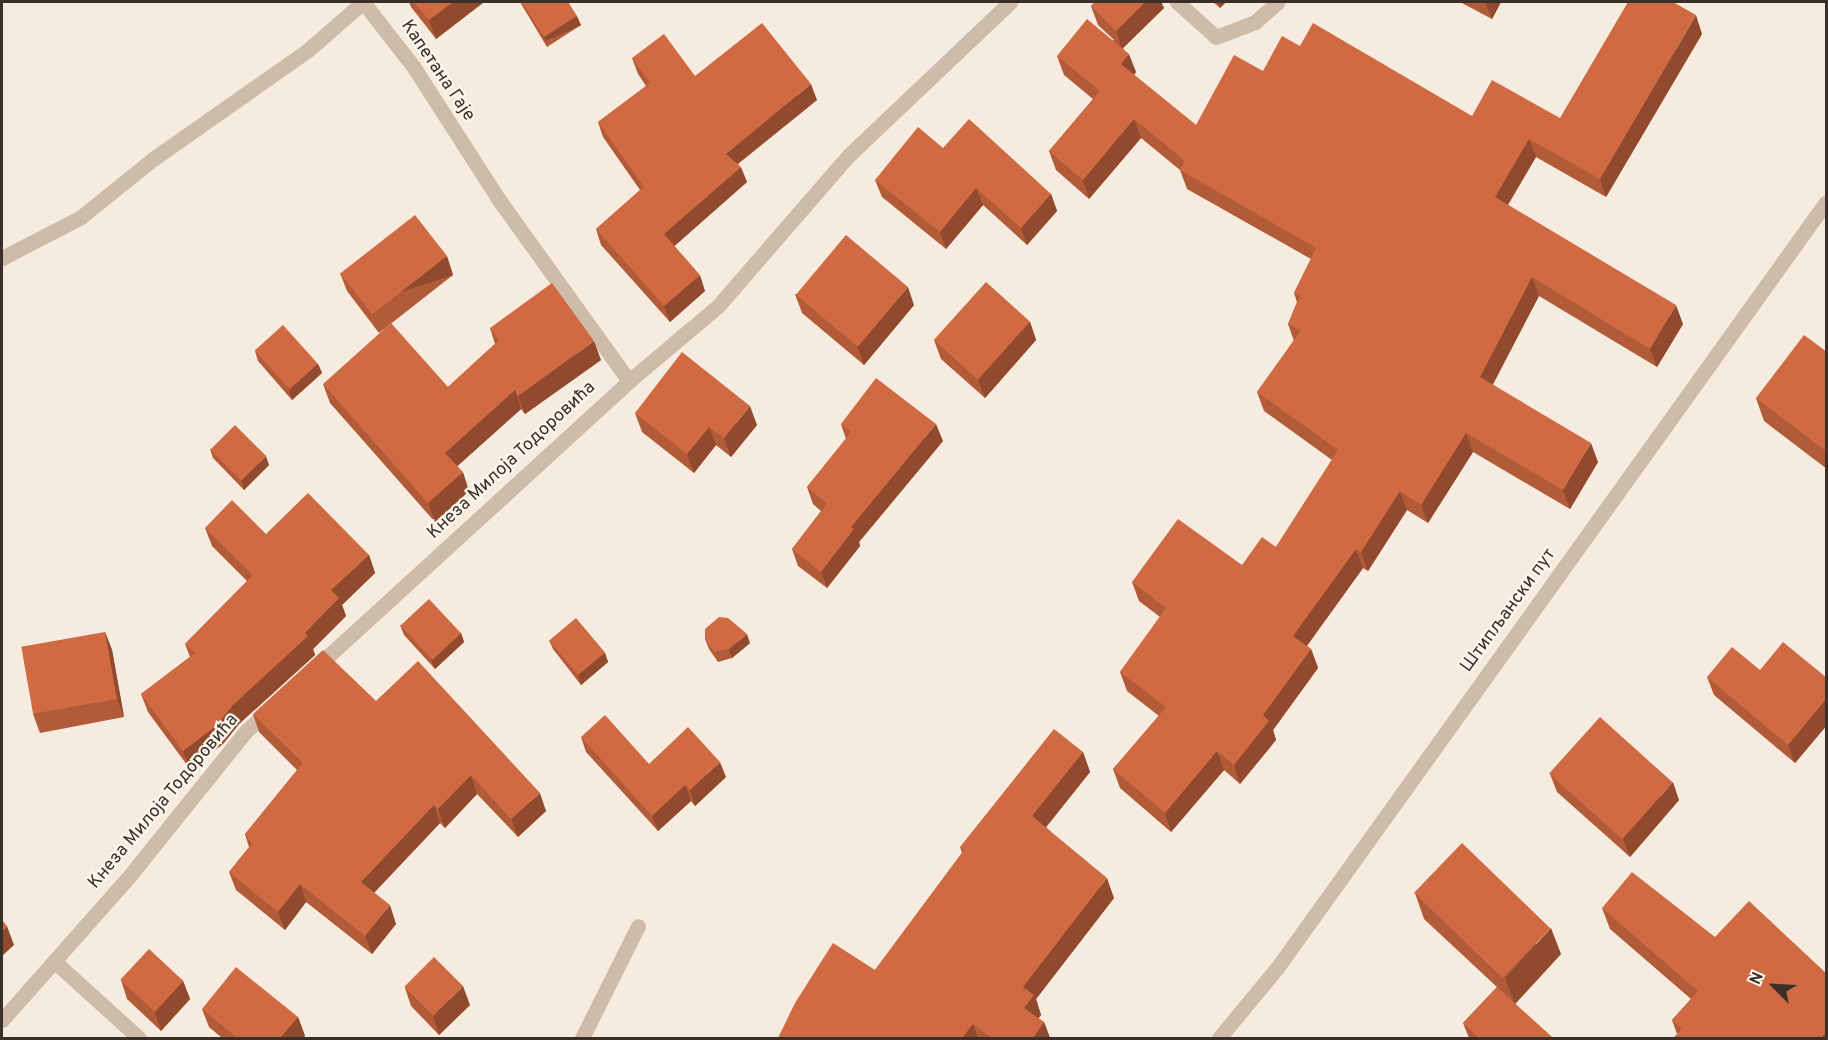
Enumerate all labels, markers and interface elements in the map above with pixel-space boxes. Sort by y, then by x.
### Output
street label: Капетана Гаје [395,16,479,126]
street label: Кнеза Милоја Тодоровића [423,377,601,545]
street label: Штипљански пут [1457,545,1561,677]
street label: Кнеза Милоја Тодоровића [84,710,244,894]
north arrow [1744,956,1804,1016]
text: N [1746,969,1769,988]

